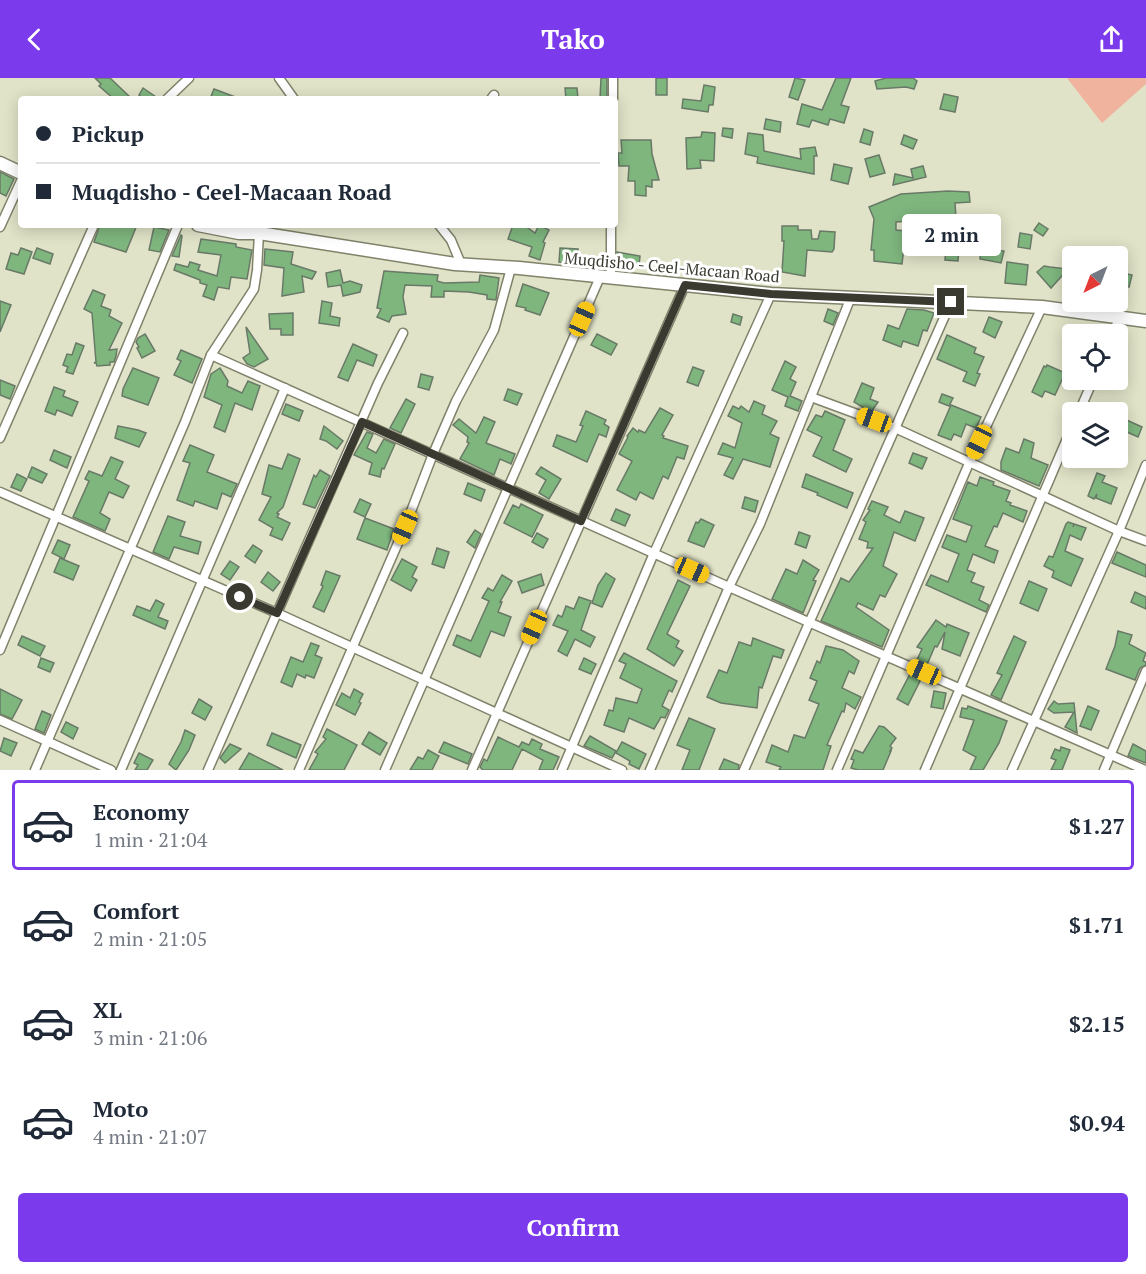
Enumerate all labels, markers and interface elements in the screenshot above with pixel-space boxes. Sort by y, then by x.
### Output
text: Tako [541,21,605,57]
icon: back [18,23,51,56]
icon: share [1095,23,1128,56]
text: Pickup [72,119,144,148]
text: Muqdisho - Ceel-Macaan Road [72,177,391,206]
callout: 2 min [902,215,1000,257]
text: 2 min [924,221,979,248]
north arrow [1062,246,1128,312]
map controls [1062,246,1128,468]
street label: Muqdisho - Ceel-Macaan Road [563,247,781,287]
route end [937,288,964,315]
car [566,299,598,339]
button: locate [1062,324,1128,390]
button: layers [1062,402,1128,468]
car [854,405,894,435]
car [963,422,995,462]
car [390,507,420,547]
car [672,554,712,586]
route start [226,583,253,610]
car [518,607,550,647]
car [904,656,944,688]
text: Economy [93,797,189,826]
icon: car [21,798,75,852]
text: $1.27 [1069,811,1125,840]
text: 1 min · 21:04 [93,826,207,853]
text: Comfort [93,896,179,925]
icon: car [21,897,75,951]
text: $1.71 [1069,910,1125,939]
text: 2 min · 21:05 [93,925,207,952]
text: XL [93,995,122,1024]
icon: car [21,996,75,1050]
text: $2.15 [1069,1009,1125,1038]
text: 3 min · 21:06 [93,1024,207,1051]
text: Moto [93,1094,148,1123]
icon: car [21,1095,75,1149]
text: $0.94 [1069,1108,1125,1137]
text: 4 min · 21:07 [93,1123,207,1150]
button: Confirm [18,1193,1128,1262]

